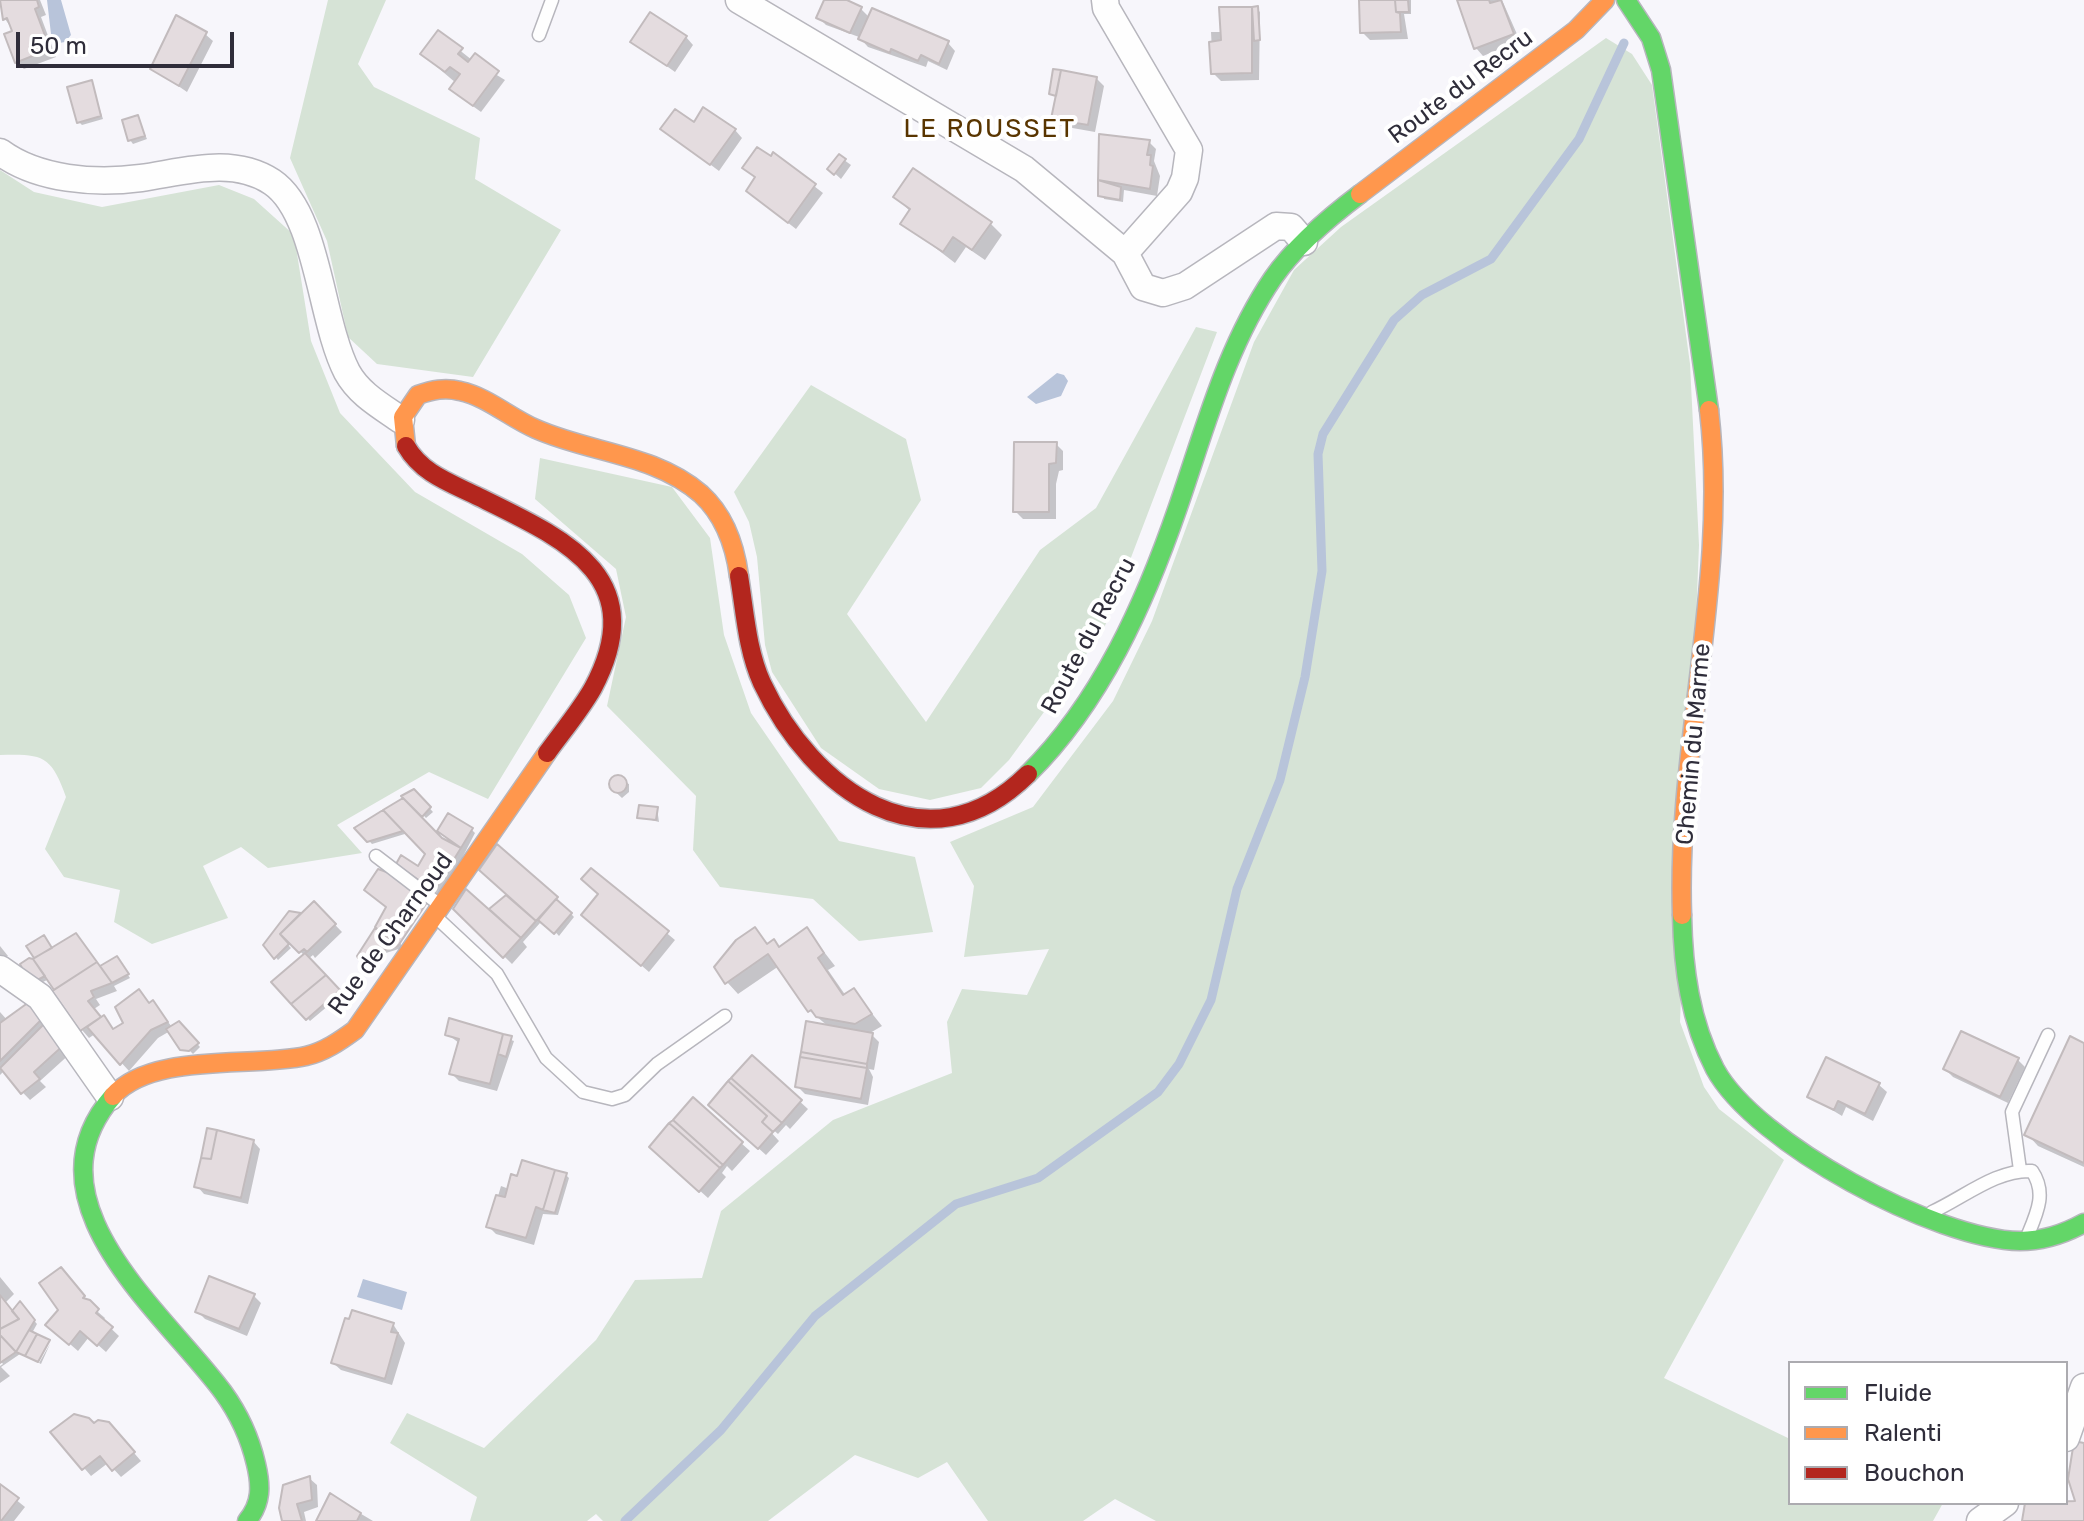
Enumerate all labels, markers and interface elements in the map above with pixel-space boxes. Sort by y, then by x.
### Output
scale bar [20,16,238,66]
street label: Route du Recru [1383,23,1539,151]
text: 50 m [30,32,87,60]
district label: LE ROUSSET [904,113,1076,145]
street label: Route du Recru [1036,553,1142,719]
street label: Chemin du Marme [1671,642,1717,846]
street label: Rue de Charnoud [323,847,459,1021]
legend [1788,1361,2068,1505]
text: Fluide [1864,1379,1932,1407]
text: Ralenti [1864,1419,1942,1447]
text: Bouchon [1864,1459,1964,1487]

